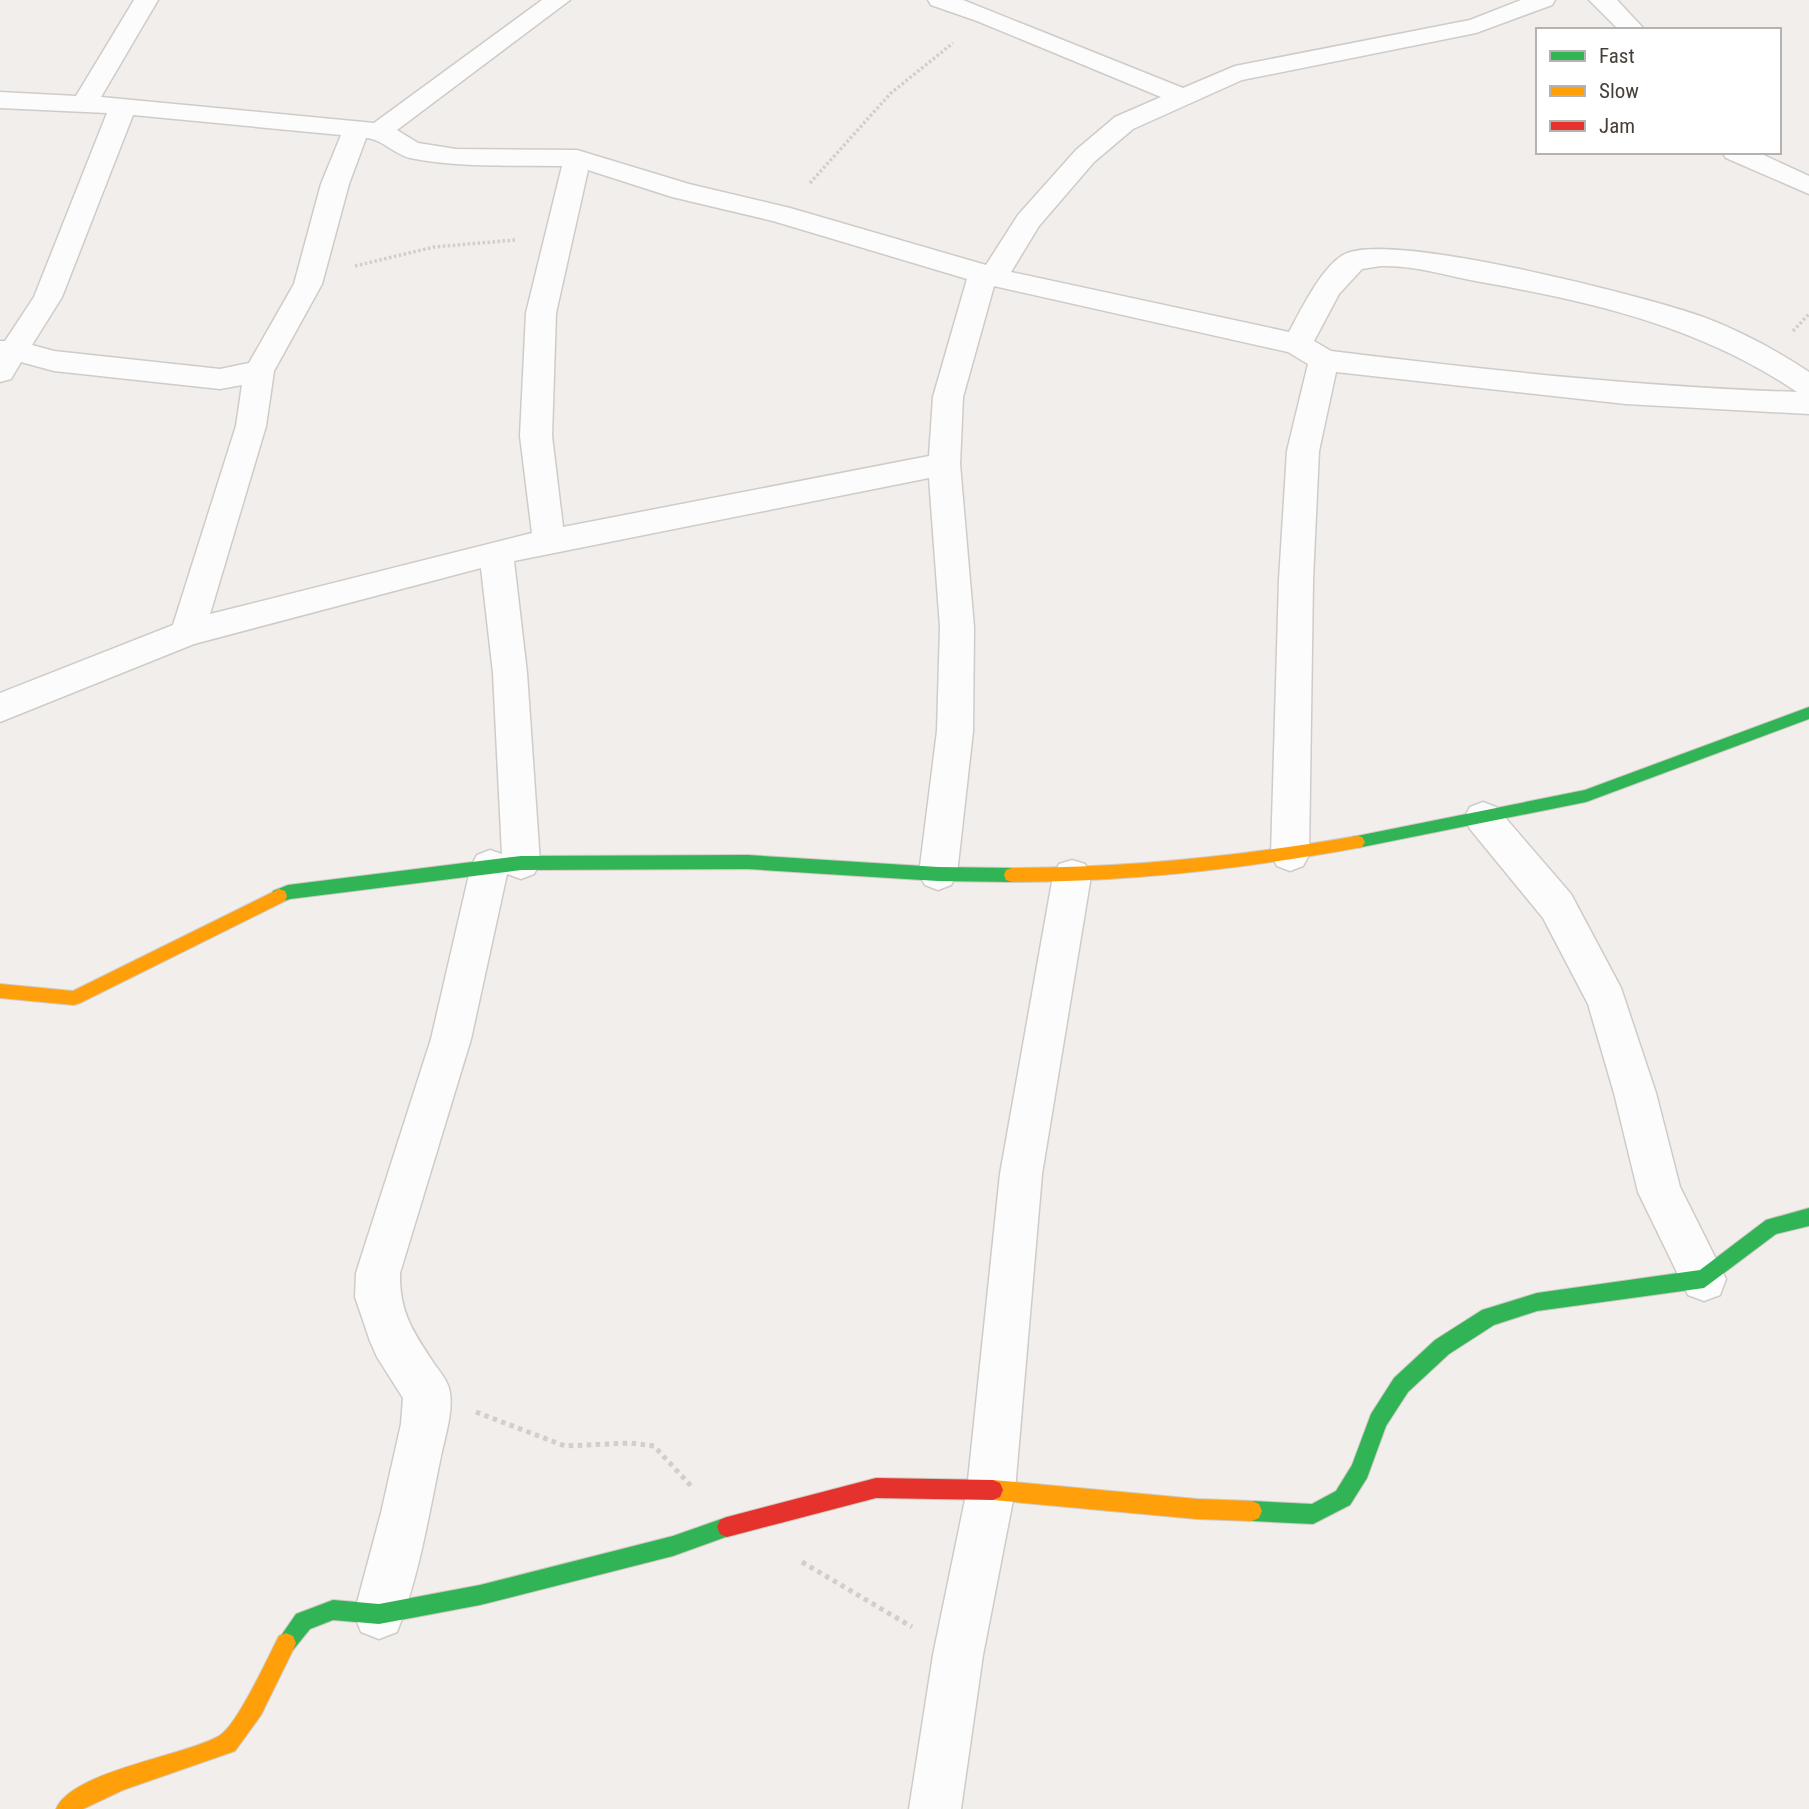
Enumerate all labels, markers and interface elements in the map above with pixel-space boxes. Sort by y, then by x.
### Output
legend [1536,28,1781,154]
text: Fast [1599,44,1635,68]
text: Slow [1599,79,1639,103]
text: Jam [1599,114,1635,138]

